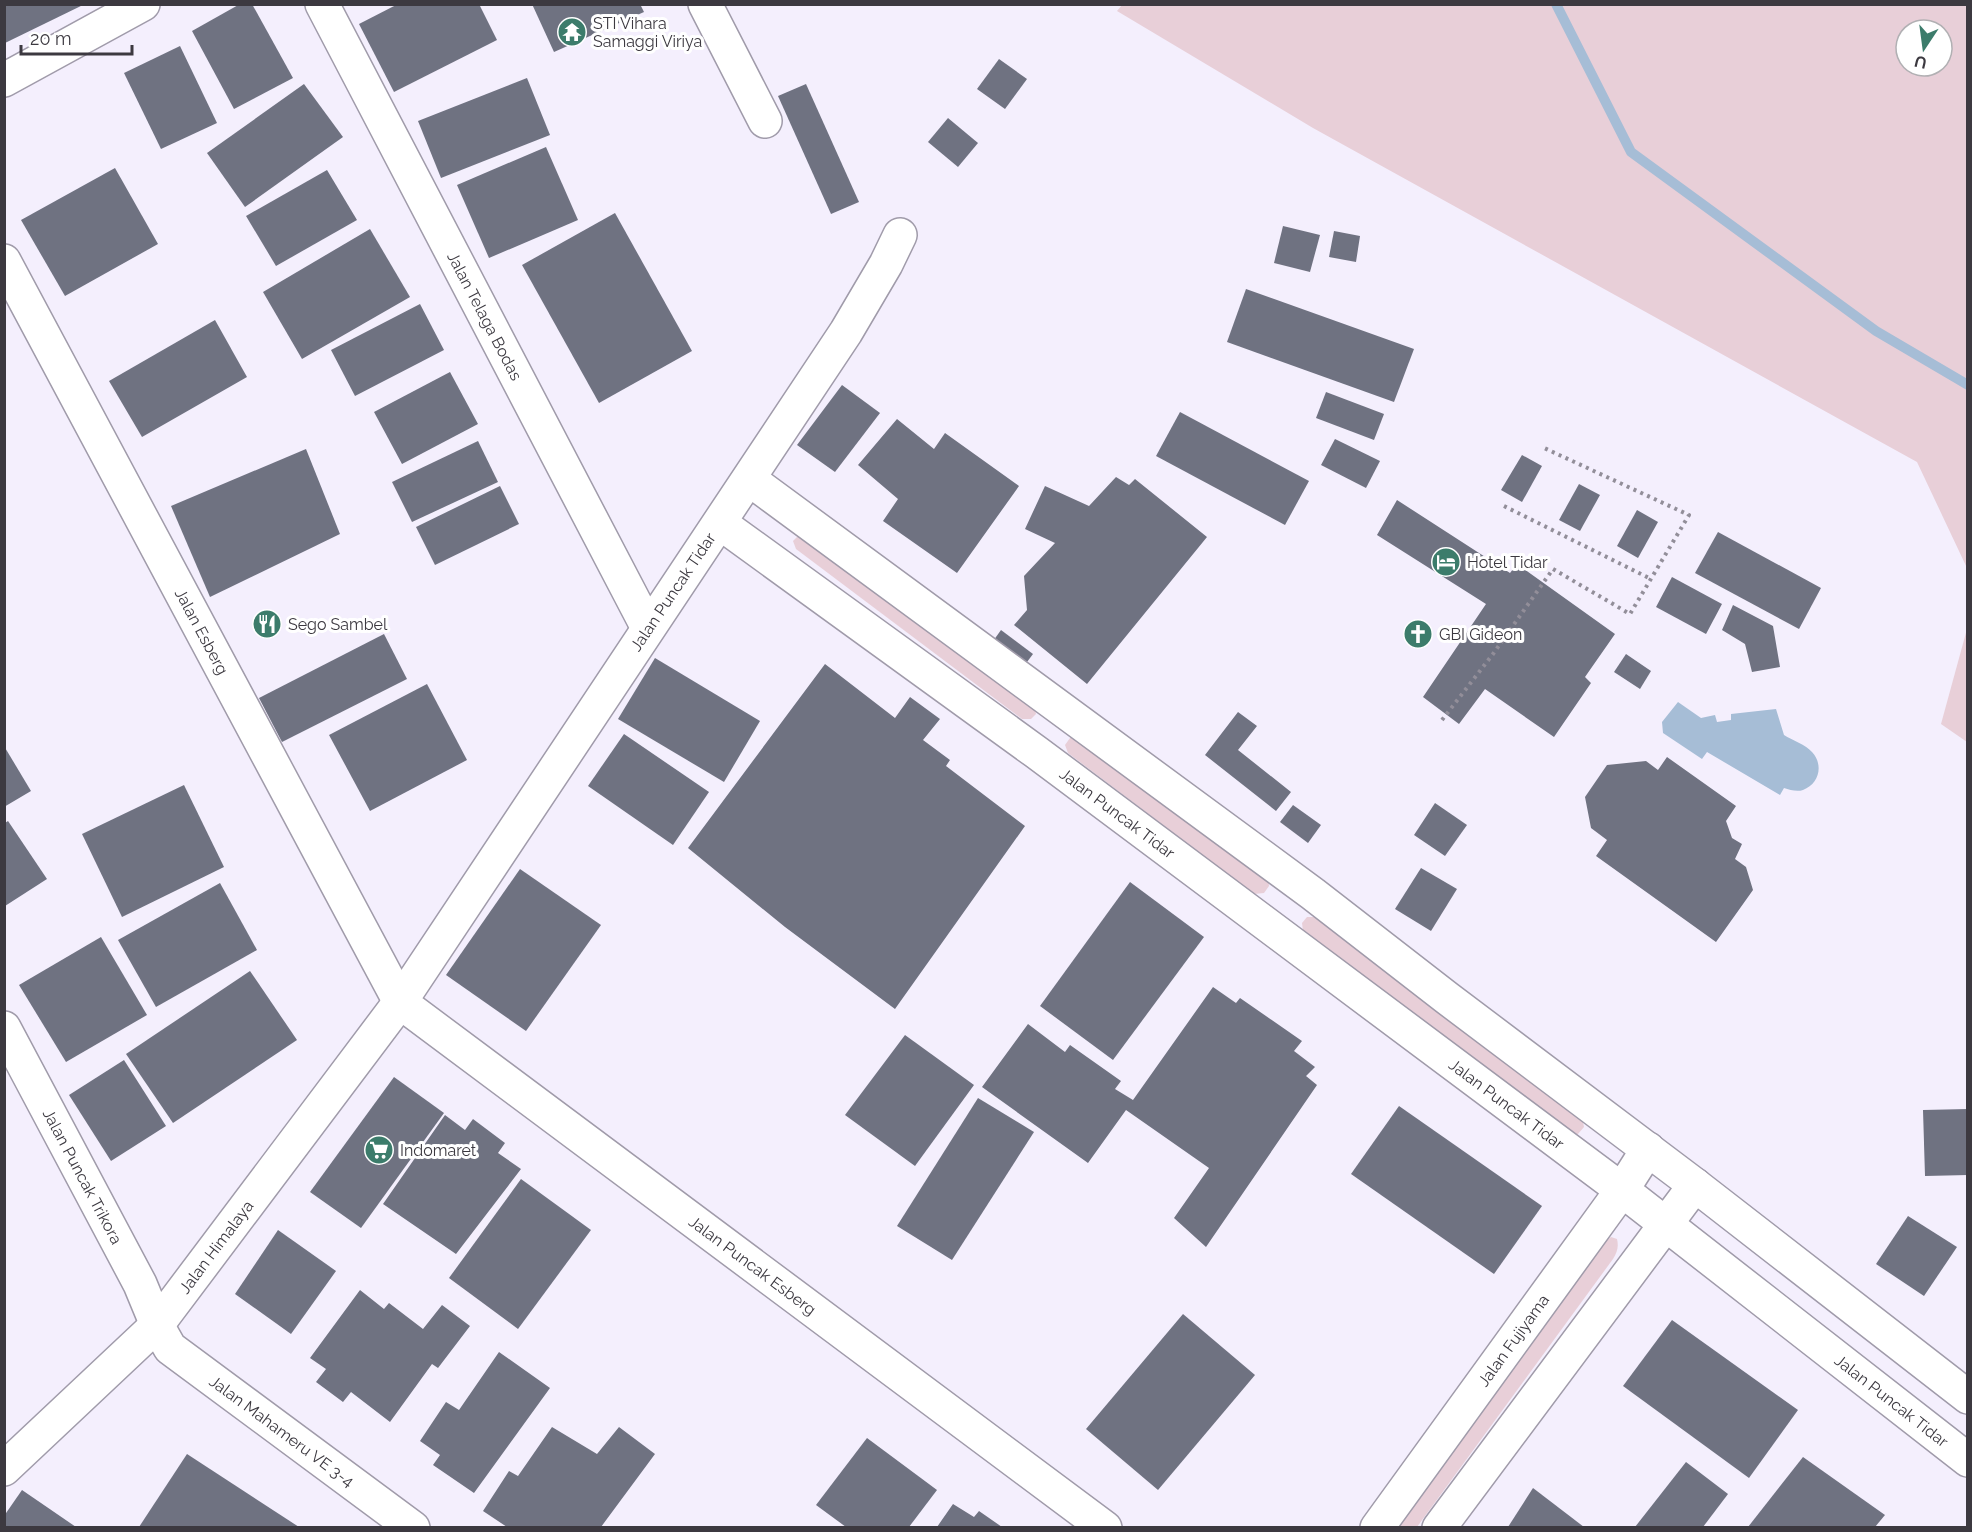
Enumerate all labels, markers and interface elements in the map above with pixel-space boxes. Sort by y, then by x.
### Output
place label: STI Vihara Samaggi Viriya [593,14,702,51]
temple icon: STI Vihara Samaggi Viriya [556,16,588,48]
scale bar [21,18,132,56]
north arrow [1894,18,1954,78]
text: 20 m [30,28,72,49]
text: U [1913,52,1929,73]
street label: Jalan Telaga Bodas [444,249,526,384]
street label: Jalan Puncak Tidar [626,529,720,655]
hotel icon: Hotel Tidar [1430,546,1462,578]
place label: Hotel Tidar [1467,553,1548,572]
street label: Jalan Esberg [171,585,233,678]
restaurant icon: Sego Sambel [251,608,283,640]
place label: Sego Sambel [288,615,388,634]
church icon: GBI Gideon [1402,618,1434,650]
place label: GBI Gideon [1439,625,1522,644]
street label: Jalan Puncak Tidar [1056,764,1179,862]
street label: Jalan Puncak Tidar [1445,1055,1568,1153]
street label: Jalan Puncak Trikora [39,1105,127,1247]
supermarket icon: Indomaret [363,1134,395,1166]
place label: Indomaret [400,1141,477,1160]
street label: Jalan Himalaya [175,1196,257,1297]
street label: Jalan Puncak Esberg [685,1212,820,1319]
street label: Jalan Fujiyama [1473,1290,1553,1390]
street label: Jalan Puncak Tidar [1831,1350,1953,1451]
street label: Jalan Mahameru VE 3-4 [206,1371,358,1491]

